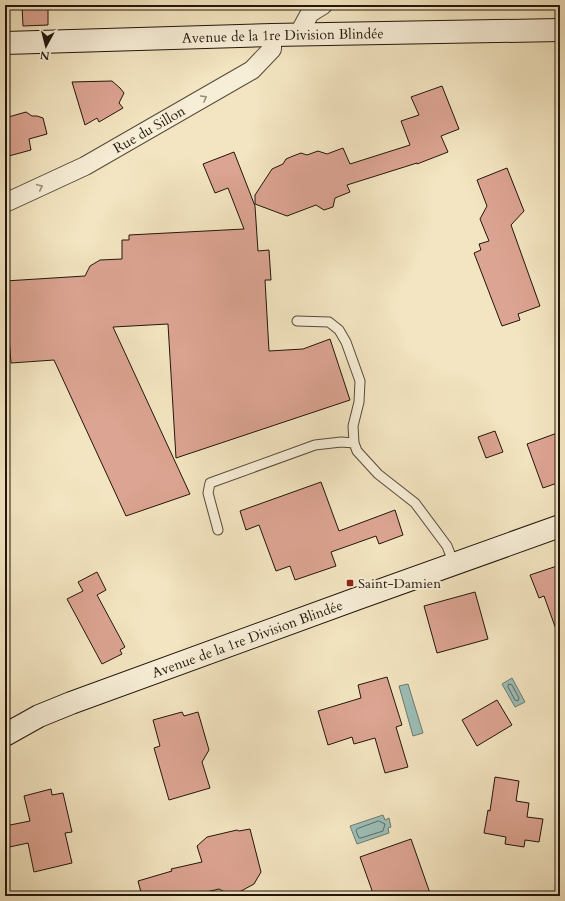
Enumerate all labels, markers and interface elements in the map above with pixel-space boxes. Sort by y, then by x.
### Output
street label: Avenue de la 1re Division Blindée [182,24,384,48]
north arrow [26,26,66,66]
text: N [39,47,50,63]
one-way arrow [200,96,207,103]
street label: Rue du Sillon [110,101,189,158]
one-way arrow [36,184,44,192]
place label: Saint-Damien [358,574,441,593]
marker: Saint-Damien [345,578,355,588]
street label: Avenue de la 1re Division Blindée [149,596,345,683]

